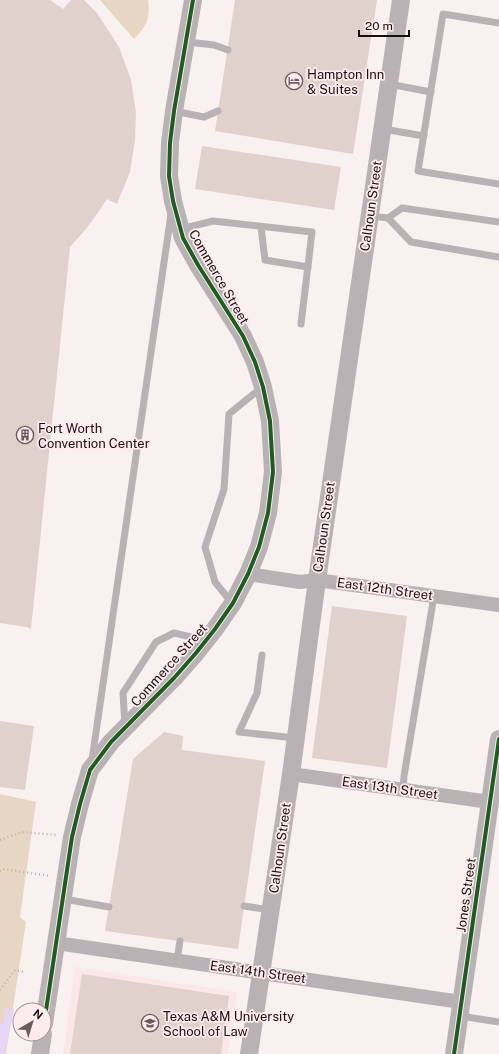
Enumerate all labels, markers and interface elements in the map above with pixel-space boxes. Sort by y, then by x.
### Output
scale bar [359,12,409,38]
text: 20 m [365,19,393,33]
place label: Hampton Inn & Suites [307,67,384,97]
hotel icon: Hampton Inn & Suites [284,71,304,91]
street label: Calhoun Street [357,160,385,252]
street label: Commerce Street [186,227,252,327]
place label: Fort Worth Convention Center [38,421,150,451]
building icon: Fort Worth Convention Center [15,425,35,445]
street label: Calhoun Street [310,481,338,573]
street label: East 12th Street [336,575,434,603]
street label: Commerce Street [128,620,210,710]
street label: East 13th Street [341,774,439,802]
street label: Calhoun Street [266,802,294,894]
street label: Jones Street [453,857,479,933]
street label: East 14th Street [209,958,307,986]
north arrow [12,1002,52,1042]
text: N [31,1007,45,1021]
place label: Texas A&M University School of Law [163,1009,294,1039]
school or university icon: Texas A&M University School of Law [140,1013,160,1033]

